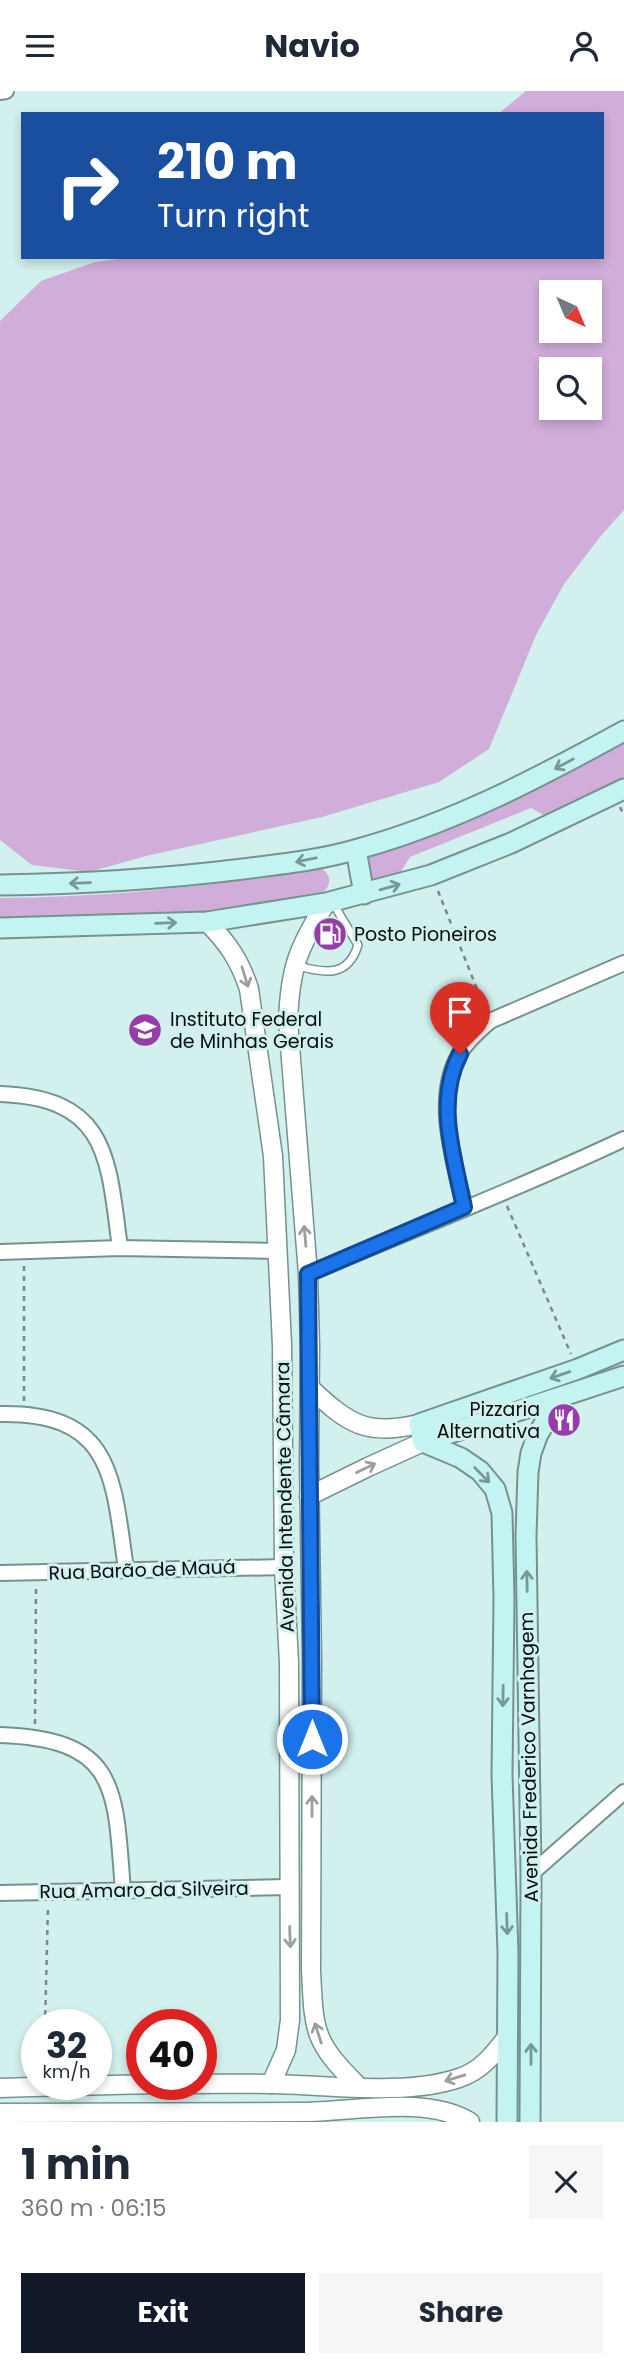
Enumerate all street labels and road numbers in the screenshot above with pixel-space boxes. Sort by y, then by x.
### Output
street label: Avenida Intendente Câmara [269,1361,301,1633]
street label: Rua Barão de Mauá [48,1553,236,1587]
street label: Avenida Frederico Varnhagem [513,1611,545,1903]
street label: Rua Amaro da Silveira [39,1875,249,1905]

